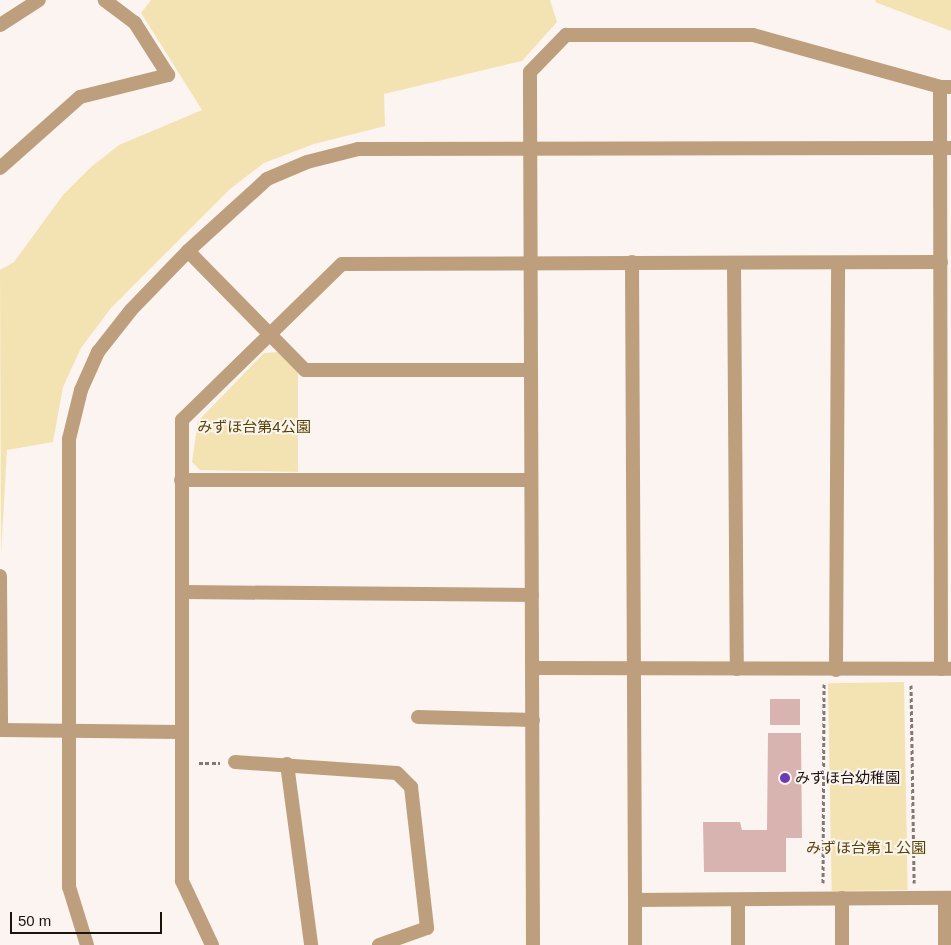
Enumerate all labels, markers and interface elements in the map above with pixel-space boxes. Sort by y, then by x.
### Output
park label: みずほ台第4公園 [197,418,311,436]
place label: みずほ台幼稚園 [795,769,900,787]
marker: みずほ台幼稚園 [779,772,791,784]
park label: みずほ台第１公園 [806,839,926,857]
scale bar [12,902,165,934]
text: 50 m [18,912,51,929]

